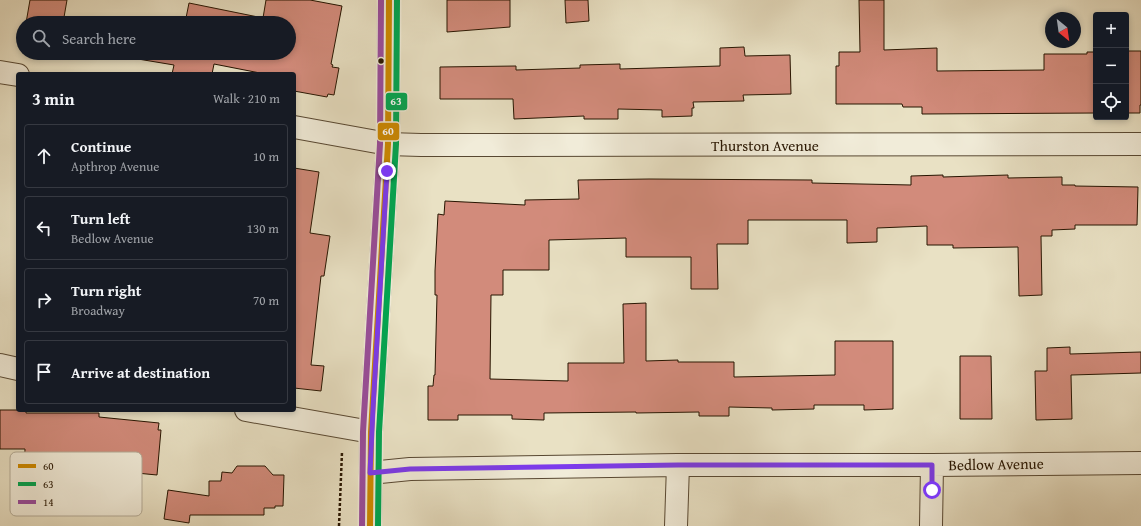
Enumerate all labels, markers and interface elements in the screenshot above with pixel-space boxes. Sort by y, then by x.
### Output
north arrow [1045,12,1081,48]
map controls [1093,12,1129,120]
button: + [1093,12,1129,48]
search box [16,16,296,60]
icon: search [30,27,52,49]
text: Search here [62,28,136,49]
button: − [1093,48,1129,84]
unlabelled marker [376,56,386,66]
button: locate [1093,84,1129,120]
text: 3 min [32,86,74,111]
text: Walk · 210 m [213,89,280,108]
line badge: 63 [385,92,408,111]
text: 63 [390,93,402,109]
line badge: 60 [377,122,400,141]
text: 60 [382,123,394,139]
street label: Thurston Avenue [711,135,819,156]
text: Continue [71,136,132,157]
icon: ahead [33,145,55,167]
text: 10 m [253,147,279,166]
text: Apthrop Avenue [71,157,159,176]
route end [378,162,396,180]
text: Turn left [71,208,130,229]
icon: left [33,217,55,239]
text: 130 m [247,219,279,238]
text: Bedlow Avenue [71,229,154,248]
text: Turn right [71,280,142,301]
icon: right [33,289,55,311]
text: 70 m [253,291,279,310]
text: Broadway [71,301,125,320]
icon: arrive [33,361,55,383]
text: Arrive at destination [71,362,210,383]
legend [10,452,142,516]
street label: Bedlow Avenue [948,453,1044,475]
text: 60 [43,458,54,474]
text: 63 [43,476,54,492]
route start [923,481,941,499]
text: 14 [43,494,54,510]

